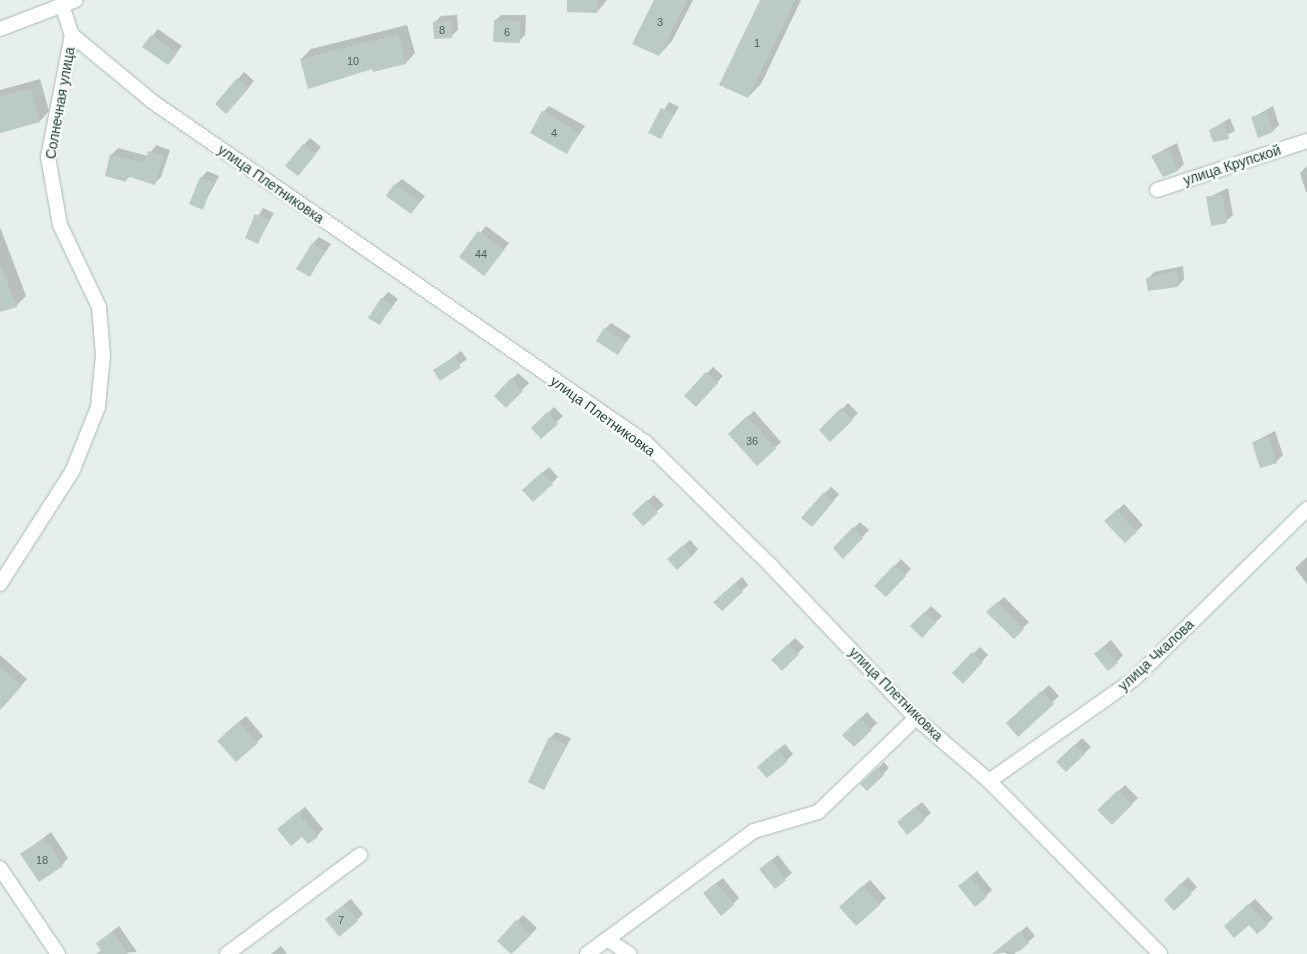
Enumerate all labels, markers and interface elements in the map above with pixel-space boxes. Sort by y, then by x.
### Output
house number: 3 [657,15,663,29]
house number: 8 [439,23,445,37]
house number: 6 [504,25,510,39]
house number: 1 [754,36,760,50]
street label: Солнечная улица [42,46,78,160]
house number: 10 [347,54,359,68]
house number: 4 [551,126,557,140]
street label: улица Плетниковка [215,141,327,227]
street label: улица Крупской [1181,141,1283,189]
house number: 44 [475,247,487,261]
street label: улица Плетниковка [547,372,659,460]
house number: 36 [746,434,758,448]
street label: улица Чкалова [1115,616,1197,694]
street label: улица Плетниковка [846,644,946,744]
house number: 18 [36,853,48,867]
house number: 7 [338,913,344,927]

